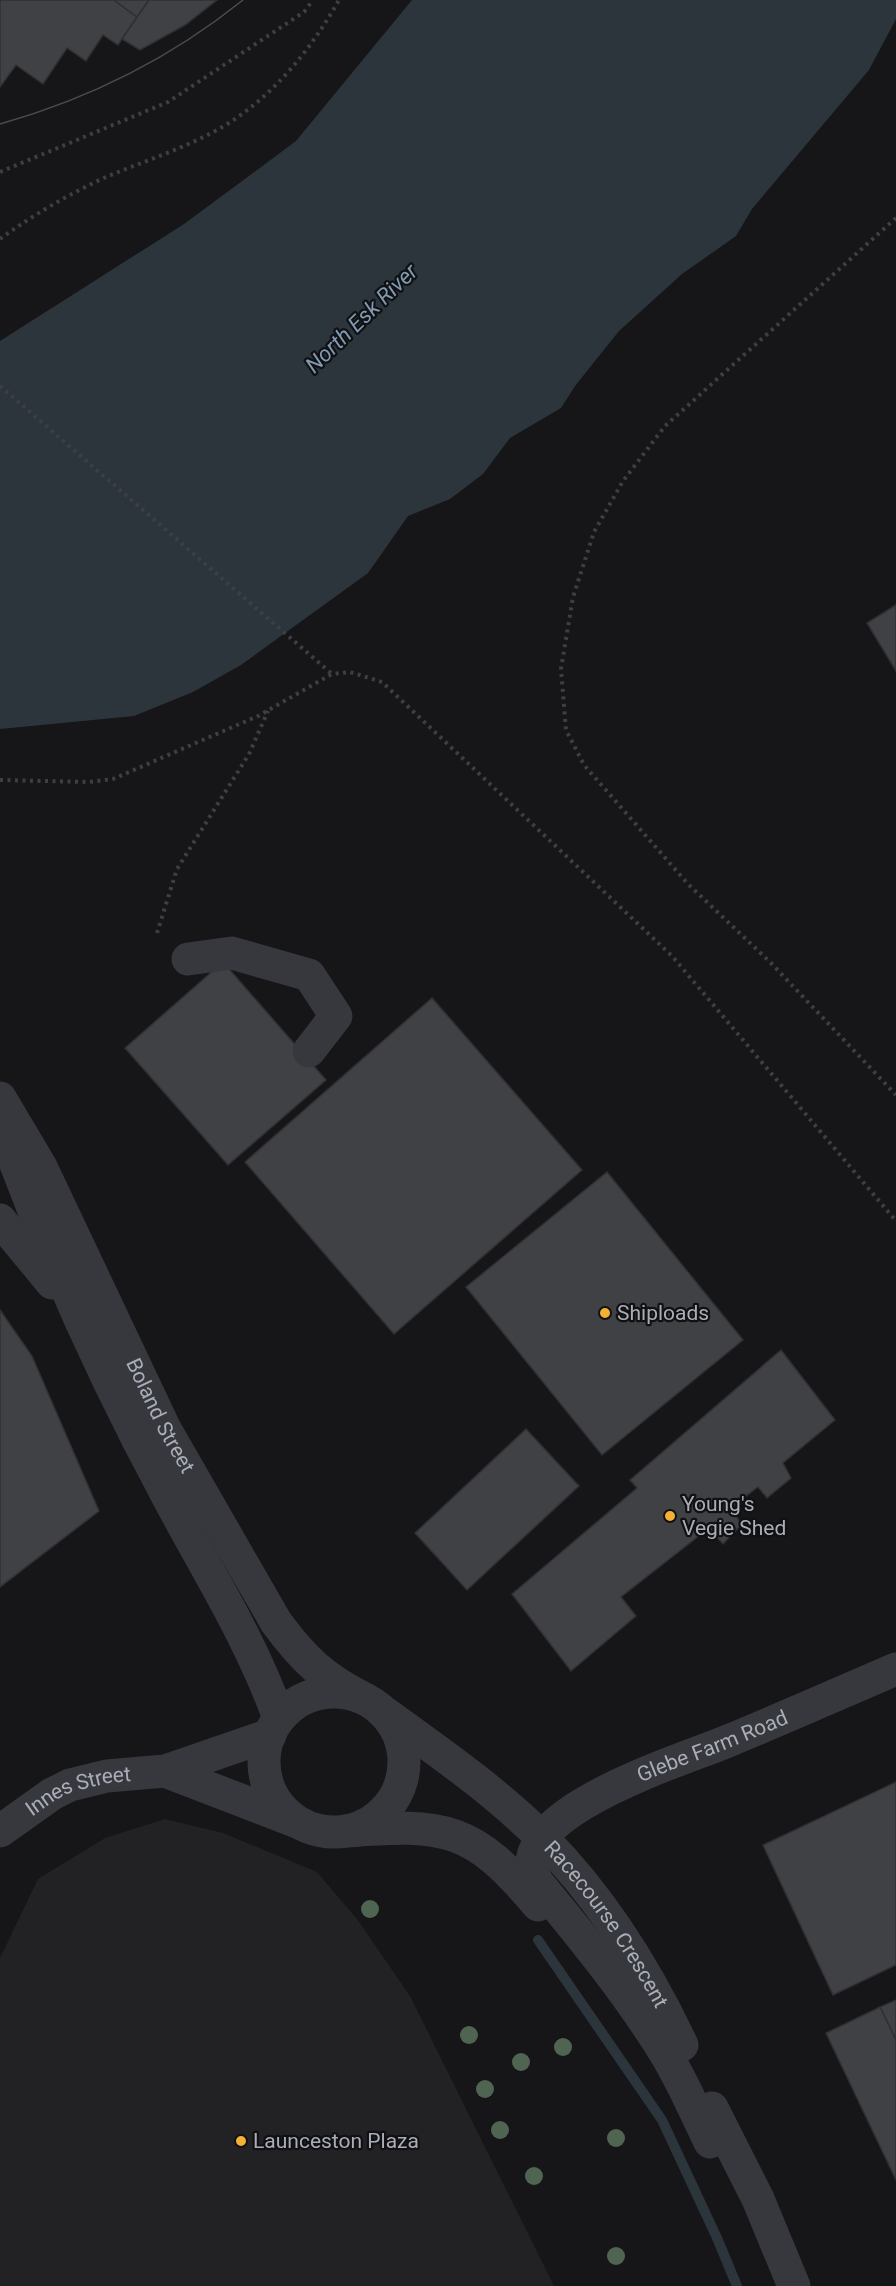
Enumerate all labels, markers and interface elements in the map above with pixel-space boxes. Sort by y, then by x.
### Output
water label: North Esk River [300,258,423,378]
place label: Shiploads [617,1301,709,1325]
marker: Shiploads [598,1306,612,1320]
street label: Boland Street [121,1354,200,1477]
place label: Young's Vegie Shed [682,1492,786,1540]
marker: Young's Vegie Shed [663,1509,677,1523]
street label: Glebe Farm Road [633,1705,791,1787]
street label: Innes Street [21,1762,132,1821]
street label: Racecourse Crescent [539,1836,673,2012]
place label: Launceston Plaza [253,2129,419,2153]
marker: Launceston Plaza [234,2134,248,2148]

